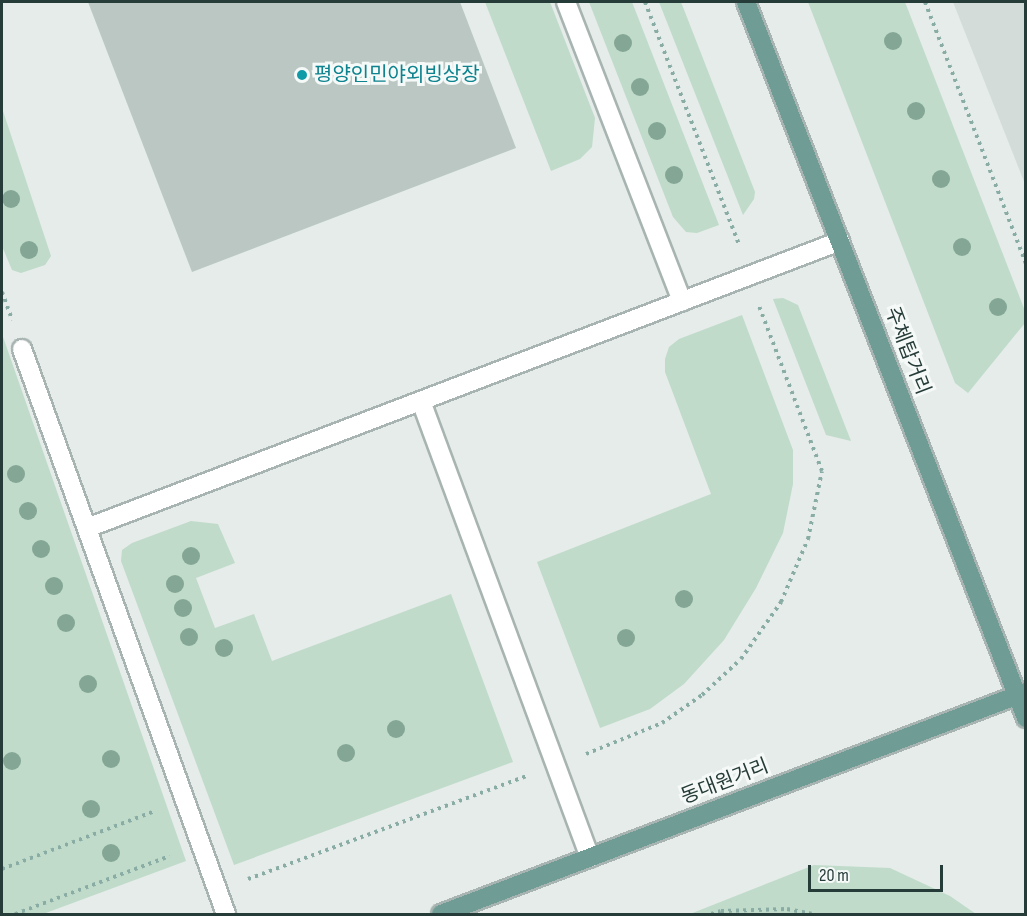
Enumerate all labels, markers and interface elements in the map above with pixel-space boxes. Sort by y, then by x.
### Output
place label: 평양인민야외빙상장 [314,63,480,87]
marker: 평양인민야외빙상장 [295,68,309,82]
street label: 주체탑거리 [879,304,935,398]
street label: 동대원거리 [678,754,772,810]
scale bar [811,853,946,891]
text: 20 m [819,865,849,886]

